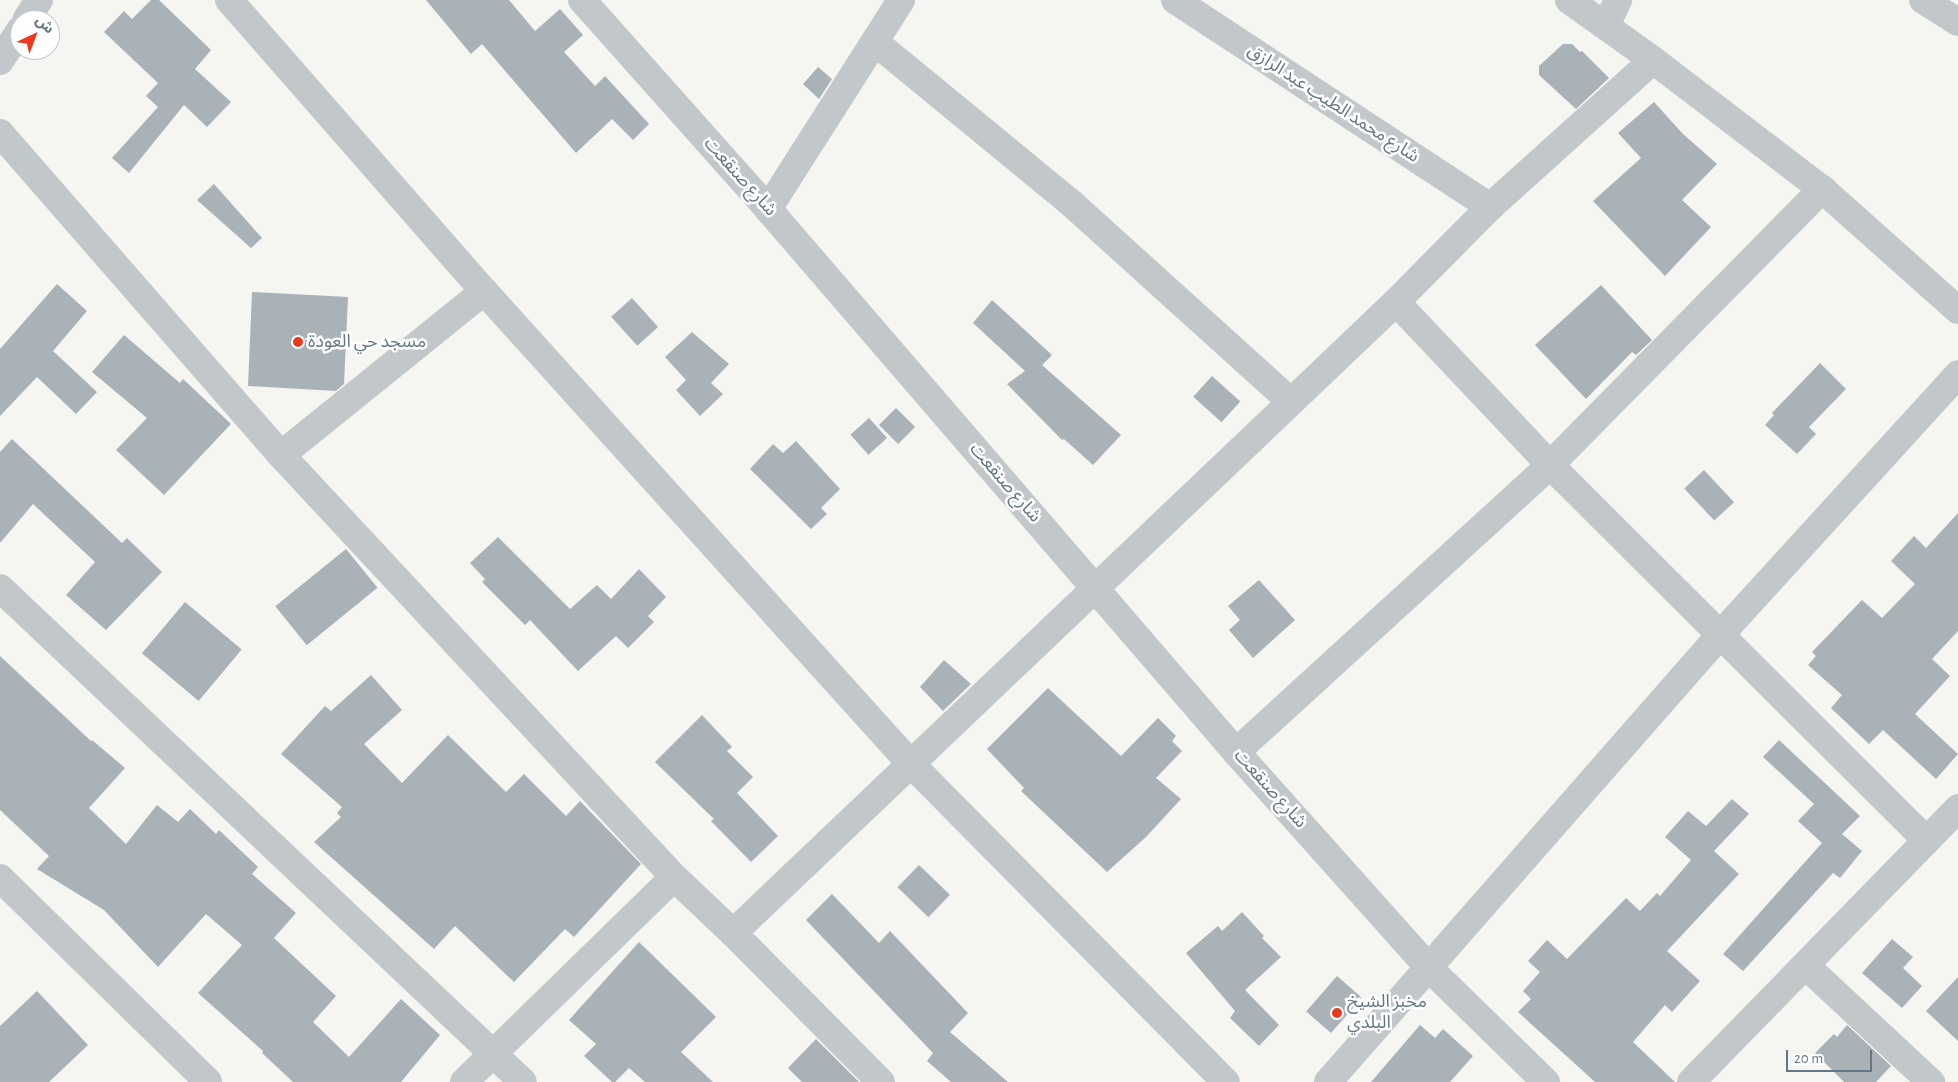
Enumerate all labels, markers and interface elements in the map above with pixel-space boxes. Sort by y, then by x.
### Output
north arrow [10,10,60,60]
text: ش [33,13,56,36]
street label: شارع محمد الطيب عبد الرازق [1243,40,1423,168]
street label: شارع صنقعت [699,133,781,221]
place label: مسجد حي العودة [308,331,426,353]
marker: مسجد حي العودة [292,336,304,348]
street label: شارع صنقعت [965,439,1045,527]
street label: شارع صنقعت [1229,745,1311,833]
place label: مخبز الشيخ البلدي [1347,992,1427,1034]
marker: مخبز الشيخ البلدي [1331,1007,1343,1019]
scale bar [1788,1040,1874,1072]
text: 20 m [1794,1051,1823,1066]

